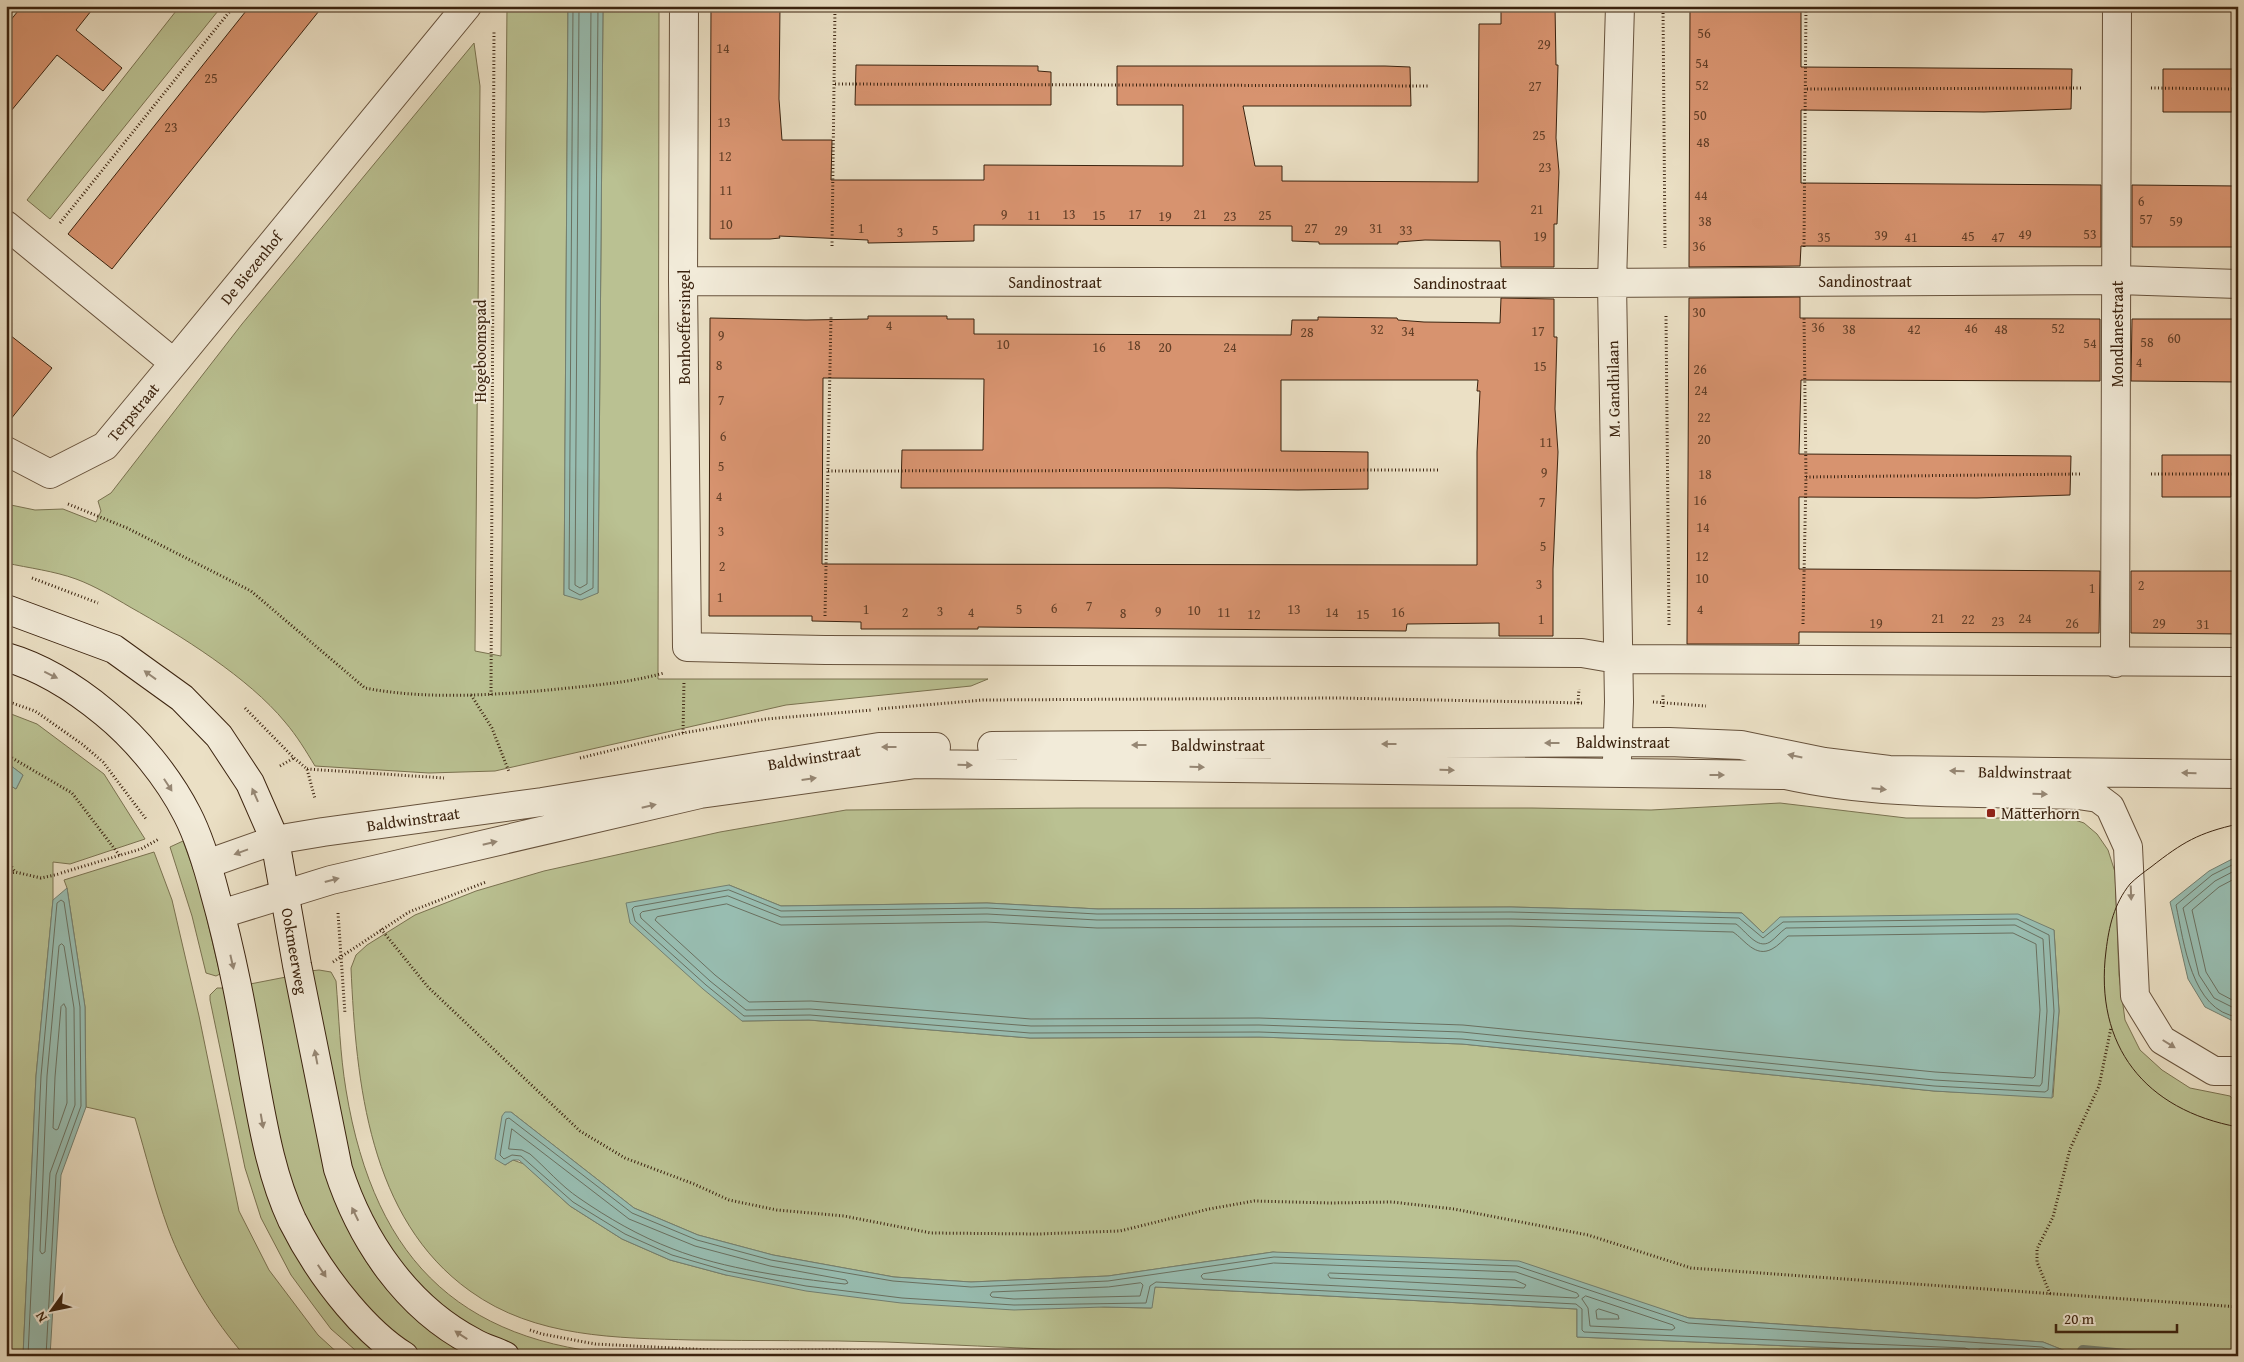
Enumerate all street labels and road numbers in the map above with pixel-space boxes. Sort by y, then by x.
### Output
street label: De Biezenhof [214,225,289,310]
street label: Bonhoeffersingel [672,269,696,385]
street label: Sandinostraat [1818,269,1912,293]
street label: Sandinostraat [1008,270,1102,294]
street label: Sandinostraat [1413,271,1507,295]
street label: Mondlanestraat [2105,280,2129,387]
street label: Hogeboomspad [468,299,492,403]
street label: M. Gandhilaan [1600,340,1626,438]
street label: Terpstraat [101,377,165,447]
street label: Baldwinstraat [1576,730,1670,754]
street label: Baldwinstraat [1171,733,1265,757]
street label: Baldwinstraat [766,738,862,776]
street label: Baldwinstraat [1978,759,2072,785]
street label: Baldwinstraat [365,801,461,837]
street label: Ookmeerweg [276,906,314,996]

